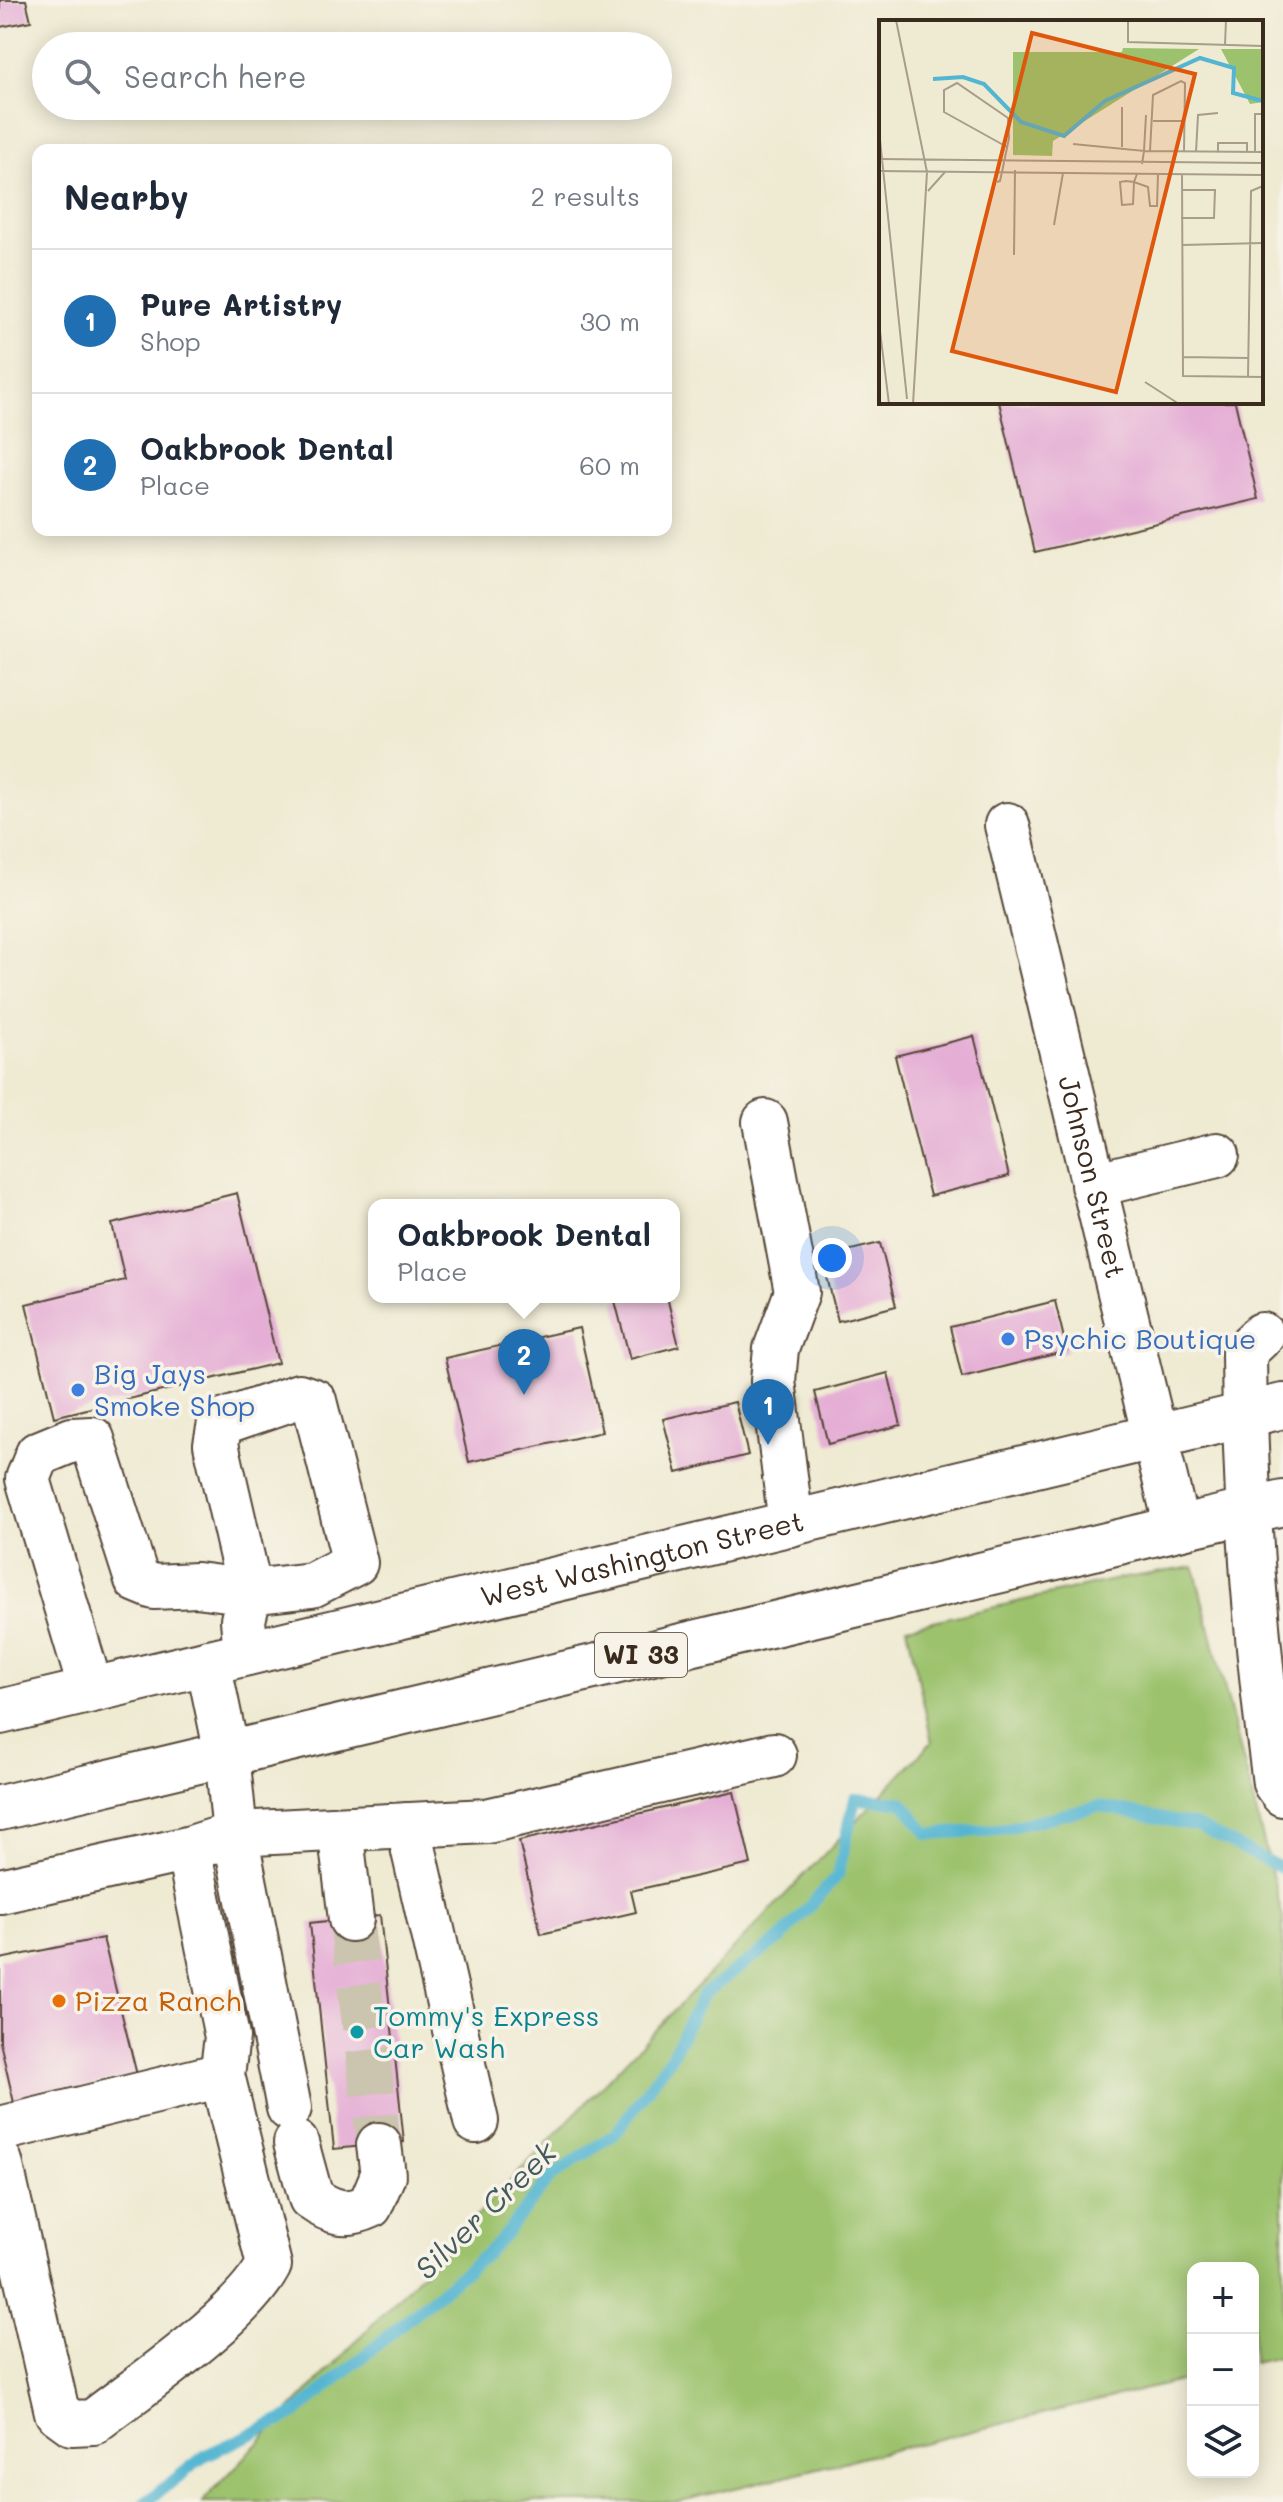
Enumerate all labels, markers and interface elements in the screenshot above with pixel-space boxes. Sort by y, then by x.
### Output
inset map [879,20,1263,404]
search box [32,32,672,120]
icon: search [60,54,104,98]
text: Search here [124,56,307,96]
text: Nearby [64,174,189,219]
text: 2 results [531,179,640,213]
text: Pure Artistry [140,284,342,324]
text: 1 [84,304,96,338]
text: 30 m [580,304,640,338]
text: Shop [140,324,201,358]
text: Oakbrook Dental [140,428,394,468]
text: 2 [83,448,97,482]
text: 60 m [579,448,640,482]
text: Place [140,468,210,502]
street label: Johnson Street [1051,1072,1135,1282]
popup [368,1199,680,1303]
text: Oakbrook Dental [397,1214,651,1254]
your location [812,1238,852,1278]
text: Place [397,1254,467,1288]
place label: Psychic Boutique [1024,1320,1256,1356]
pin: 2 [498,1329,550,1395]
marker: Psychic Boutique [999,1330,1017,1348]
place label: Big Jays Smoke Shop [94,1355,255,1423]
pin: 1 [742,1379,794,1445]
marker: Big Jays Smoke Shop [69,1381,87,1399]
street label: West Washington Street [476,1502,807,1614]
road number: WI 33 [595,1633,687,1677]
place label: Pizza Ranch [75,1982,241,2018]
marker: Pizza Ranch [50,1992,68,2010]
place label: Tommy's Express Car Wash [373,1997,599,2065]
marker: Tommy's Express Car Wash [348,2023,366,2041]
water label: Silver Creek [405,2131,565,2287]
map controls [1187,2262,1259,2478]
button: + [1187,2262,1259,2334]
button: − [1187,2334,1259,2406]
button: layers [1187,2406,1259,2478]

